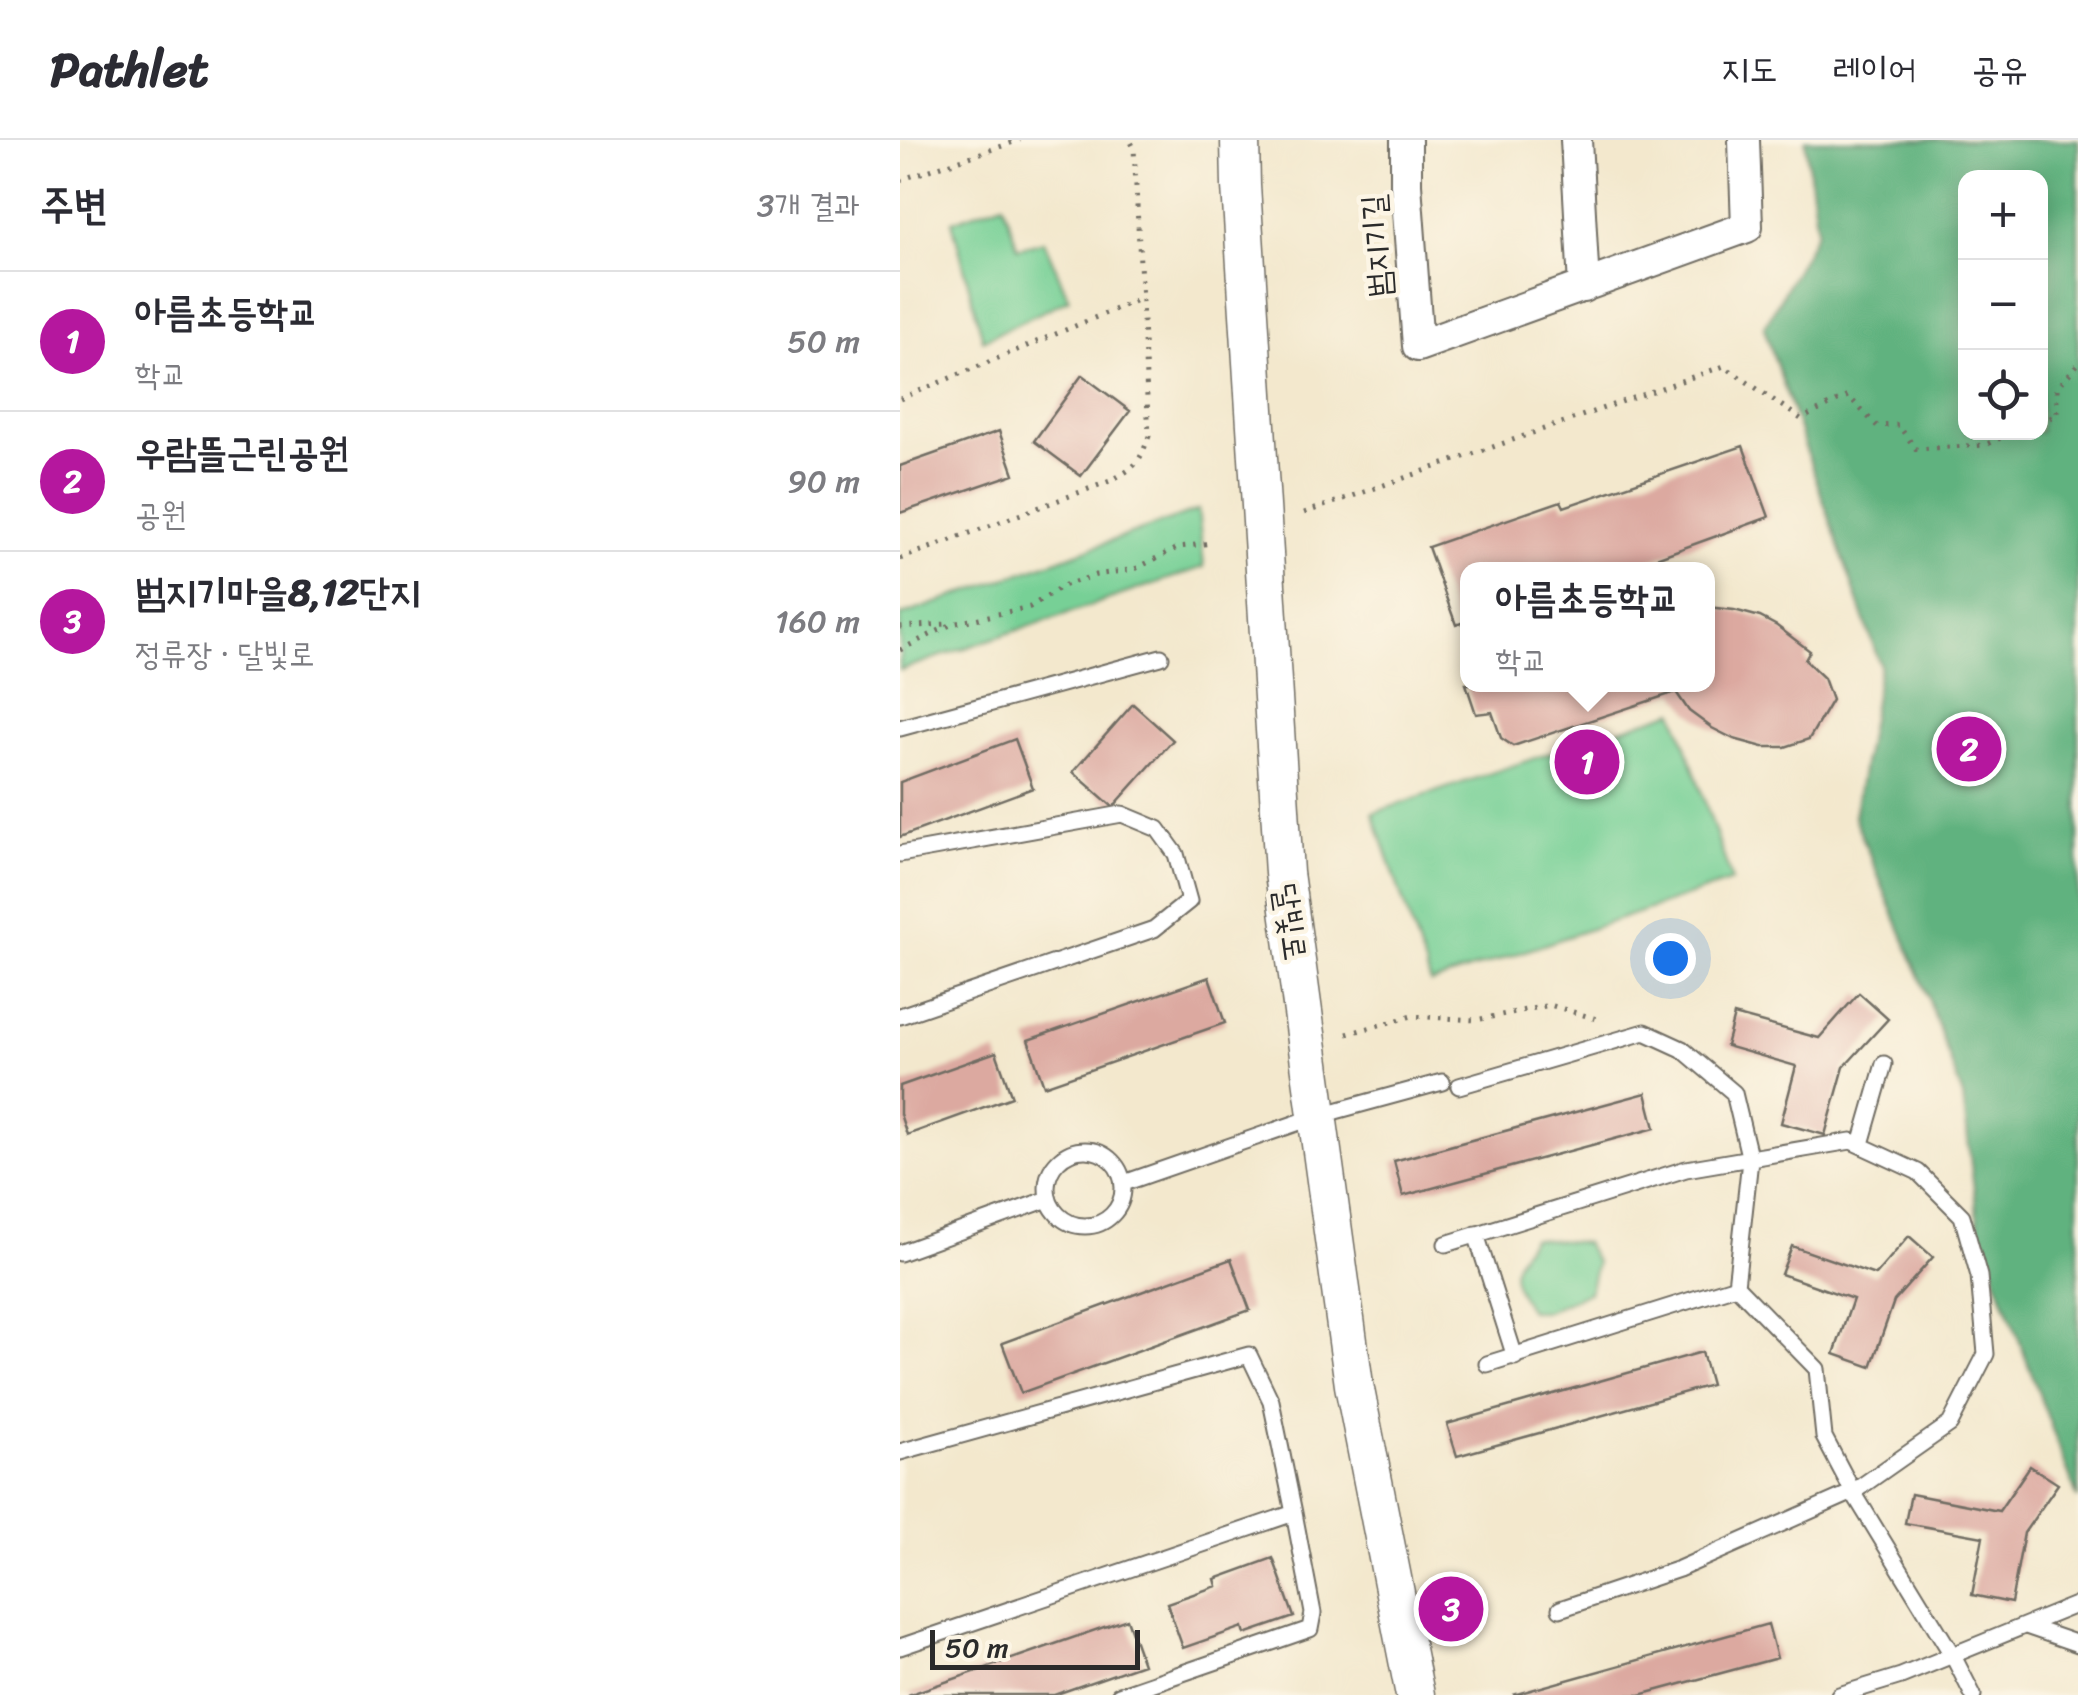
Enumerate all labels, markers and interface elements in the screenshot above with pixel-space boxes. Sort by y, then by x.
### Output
text: Pathlet [50,27,209,112]
text: 지도 [1721,38,1777,100]
text: 레이어 [1832,38,1917,100]
text: 공유 [1972,38,2028,100]
text: 주변 [40,168,108,242]
map controls [1958,170,2048,440]
button: + [1958,170,2048,260]
text: 3개 결과 [757,177,860,234]
street label: 범지기길 [1344,193,1409,299]
button: − [1958,260,2048,350]
text: 아름초등학교 [135,279,318,346]
text: 1 [66,313,79,370]
text: 50 m [787,313,860,370]
text: 학교 [135,346,187,403]
button: locate [1958,350,2048,440]
text: 우람뜰근린공원 [135,419,349,486]
text: 2 [63,453,82,510]
text: 90 m [787,453,860,510]
text: 공원 [135,486,187,543]
text: 범지기마을8,12단지 [135,559,420,626]
popup [1460,562,1715,692]
text: 아름초등학교 [1496,565,1679,632]
text: 3 [64,593,81,650]
text: 160 m [775,593,860,650]
text: 정류장 · 달빛로 [135,626,315,683]
text: 학교 [1496,632,1547,689]
pin: 2 [1936,712,2002,786]
pin: 1 [1554,724,1620,800]
street label: 달빛로 [1257,880,1324,964]
your location [1645,933,1696,984]
pin: 3 [1418,1572,1484,1646]
text: 50 m [945,1623,1009,1672]
scale bar [930,1625,1140,1670]

